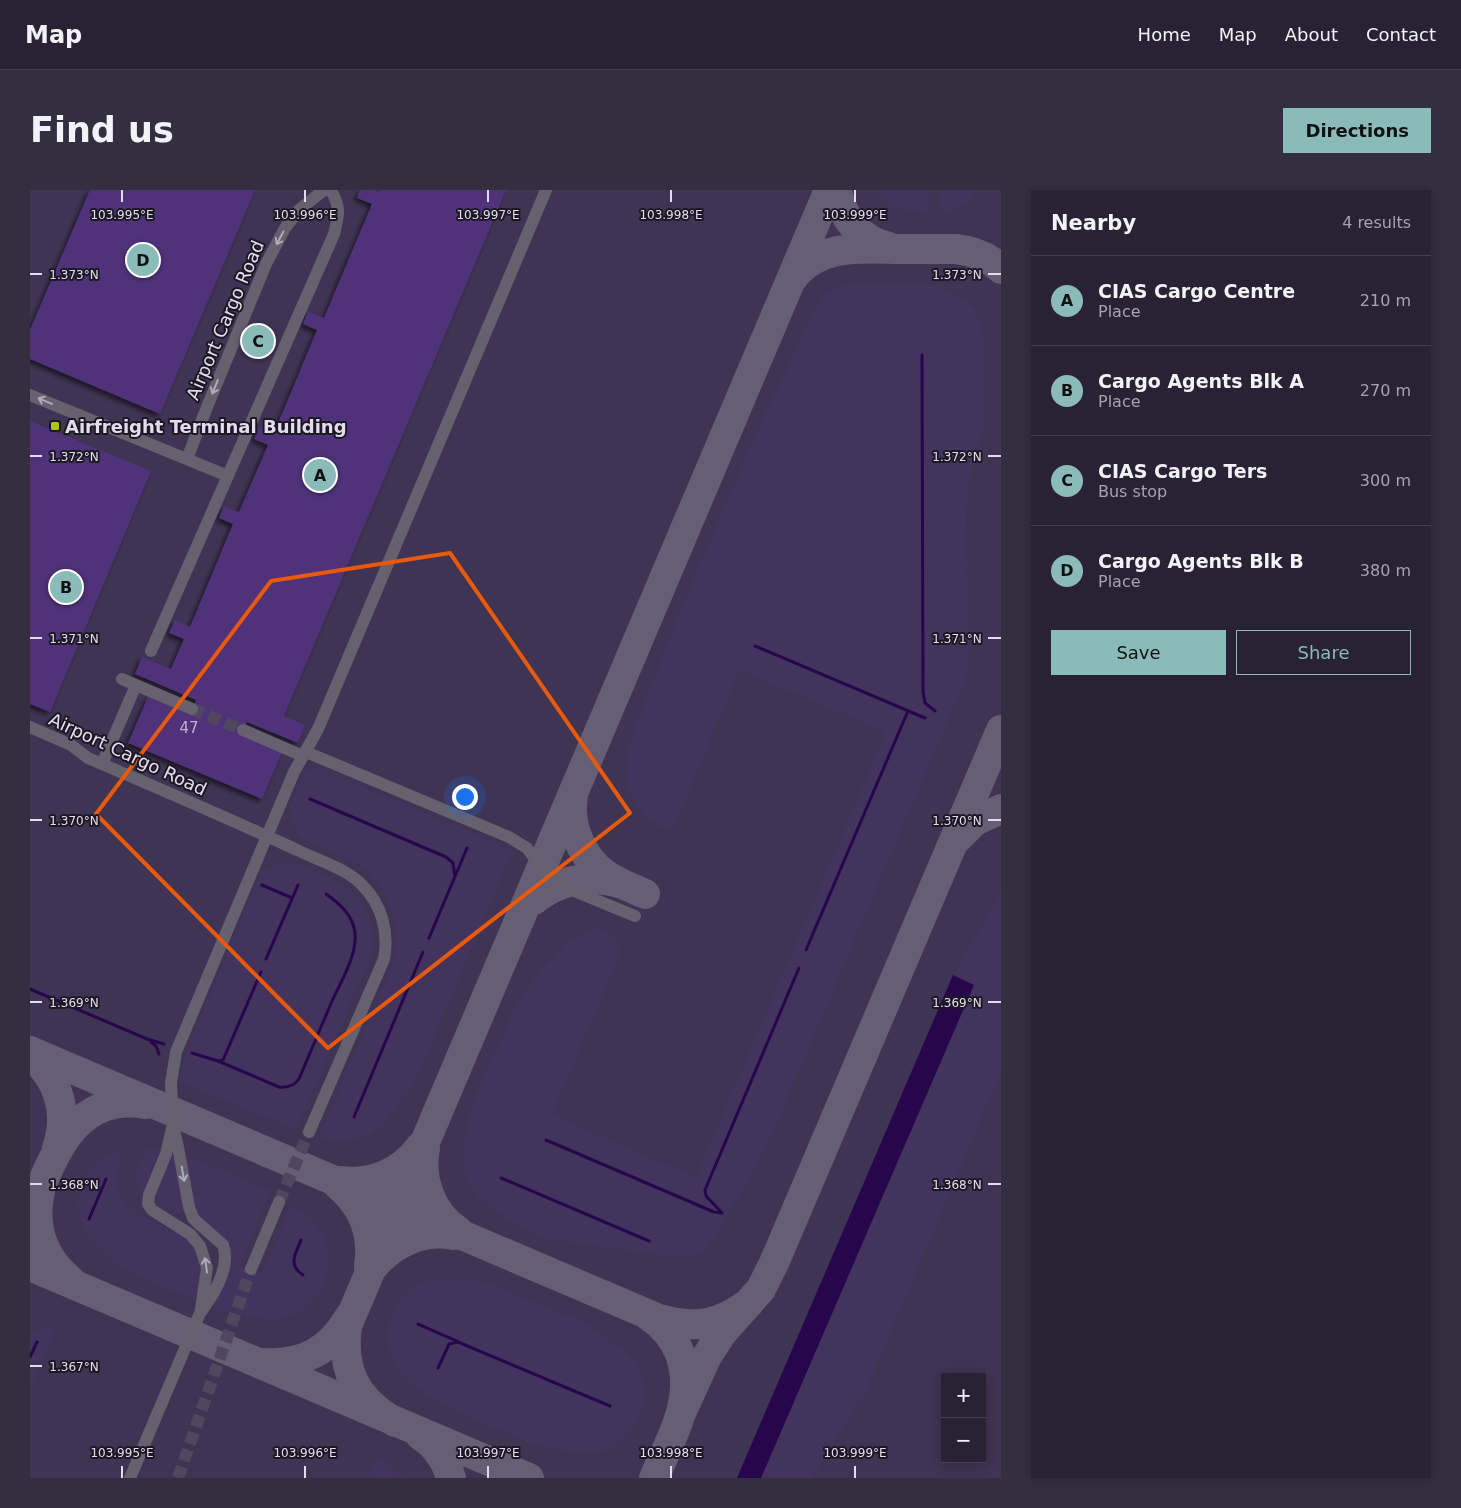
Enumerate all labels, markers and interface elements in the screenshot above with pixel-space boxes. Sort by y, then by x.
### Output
text: Map [25,21,82,49]
text: Home [1138,24,1191,45]
text: Map [1219,24,1257,45]
text: About [1285,24,1338,45]
text: Contact [1366,24,1436,45]
button: Directions [1283,108,1431,153]
text: Find us [30,110,174,150]
text: 103.995°E [90,208,154,222]
text: 103.996°E [273,208,337,222]
text: 103.997°E [456,208,520,222]
text: 103.998°E [639,208,703,222]
text: 103.999°E [823,208,887,222]
text: Nearby [1051,211,1136,235]
text: 4 results [1342,213,1411,232]
one-way arrow [275,230,284,245]
street label: Airport Cargo Road [182,237,268,403]
pin: D [127,241,159,279]
text: 1.373°N [49,268,99,282]
text: 1.373°N [932,268,982,282]
text: CIAS Cargo Centre [1098,280,1295,302]
text: A [1061,291,1073,310]
text: 210 m [1360,291,1411,310]
text: Place [1098,302,1141,321]
pin: C [242,322,274,360]
text: Cargo Agents Blk A [1098,370,1304,392]
one-way arrow [210,379,219,394]
text: B [1061,381,1073,400]
text: 270 m [1360,381,1411,400]
text: Place [1098,392,1141,411]
one-way arrow [38,395,53,405]
place label: Airfreight Terminal Building [65,416,347,437]
marker: Airfreight Terminal Building [49,420,61,432]
text: 1.372°N [49,450,99,464]
text: 1.372°N [932,450,982,464]
pin: A [304,456,336,494]
text: CIAS Cargo Ters [1098,460,1267,482]
text: C [1061,471,1073,490]
text: 300 m [1360,471,1411,490]
text: Bus stop [1098,482,1167,501]
text: Cargo Agents Blk B [1098,550,1304,572]
text: D [1060,561,1074,580]
text: 380 m [1360,561,1411,580]
pin: B [50,568,82,606]
text: Place [1098,572,1141,591]
button: Save [1051,630,1226,675]
button: Share [1236,630,1411,675]
text: 1.371°N [49,632,99,646]
text: 1.371°N [932,632,982,646]
street label: Airport Cargo Road [46,708,210,800]
house number: 47 [179,719,199,737]
your location [452,784,478,810]
text: 1.370°N [49,814,99,828]
text: 1.370°N [932,814,982,828]
text: 1.369°N [49,996,99,1010]
text: 1.369°N [932,996,982,1010]
one-way arrow [178,1165,188,1181]
text: 1.368°N [49,1178,99,1192]
text: 1.368°N [932,1178,982,1192]
one-way arrow [200,1257,210,1273]
text: 1.367°N [49,1360,99,1374]
map controls [941,1373,986,1463]
button: + [941,1373,986,1418]
button: − [941,1418,986,1463]
text: 103.995°E [90,1446,154,1460]
text: 103.996°E [273,1446,337,1460]
text: 103.997°E [456,1446,520,1460]
text: 103.998°E [639,1446,703,1460]
text: 103.999°E [823,1446,887,1460]

